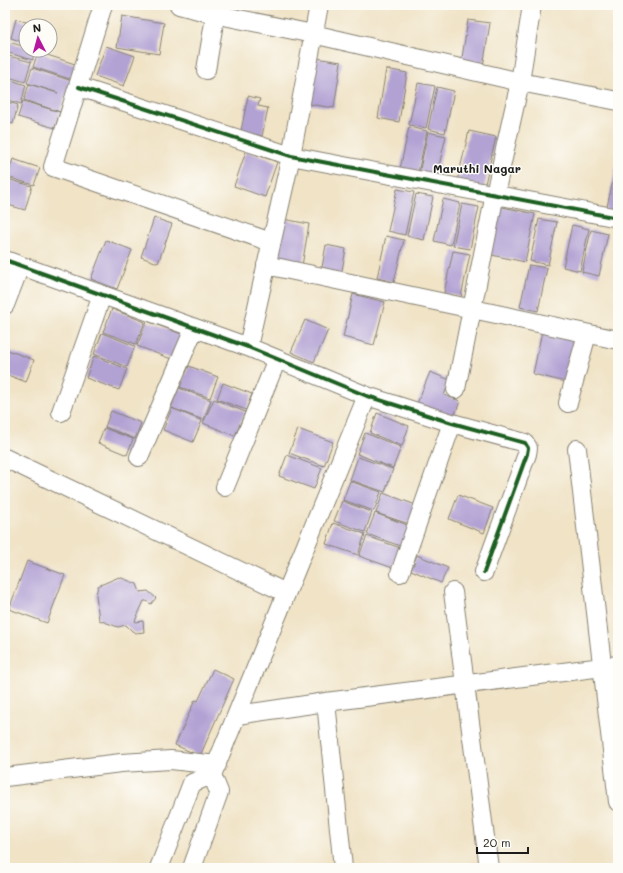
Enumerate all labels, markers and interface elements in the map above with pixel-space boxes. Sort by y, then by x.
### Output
north arrow [18,18,58,58]
text: N [32,20,42,35]
district label: Maruthi Nagar [433,160,521,176]
scale bar [477,829,528,855]
text: 20 m [483,834,511,850]

